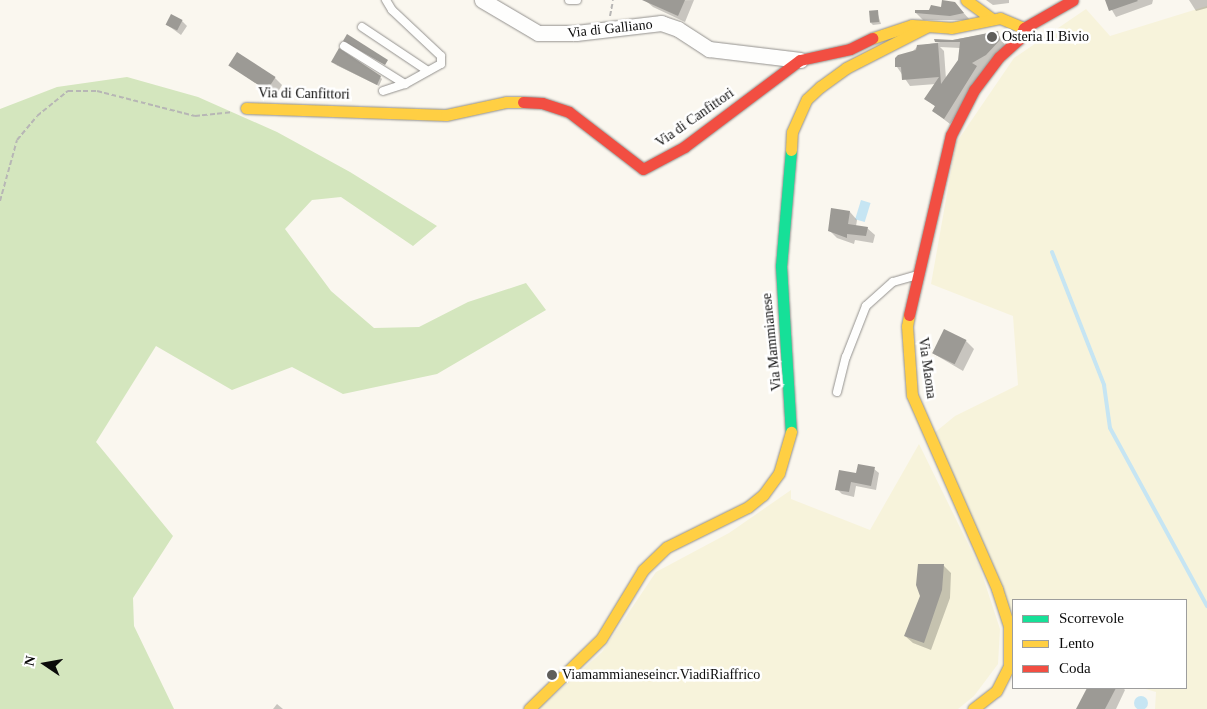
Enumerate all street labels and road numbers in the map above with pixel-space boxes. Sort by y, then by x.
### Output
street label: Via di Galliano [567,16,653,42]
street label: Via di Canfittori [258,85,350,103]
street label: Via di Canfittori [653,85,737,151]
street label: Via Mammianese [759,292,785,392]
street label: Via Maona [914,336,940,400]

